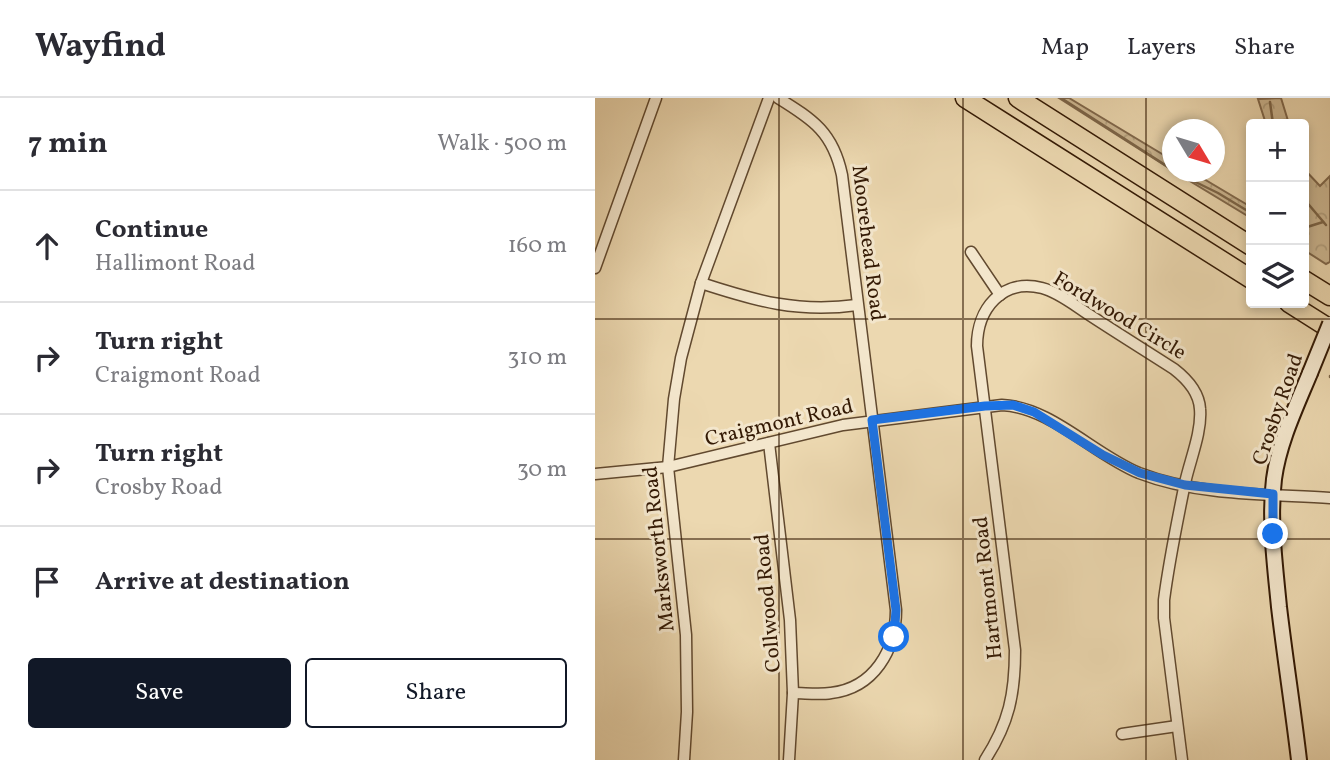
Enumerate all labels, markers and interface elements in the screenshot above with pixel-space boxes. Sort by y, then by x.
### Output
text: Wayfind [35,25,166,71]
text: Map [1041,31,1089,65]
text: Layers [1127,31,1196,65]
text: Share [1234,31,1295,65]
north arrow [1162,119,1225,182]
map controls [1246,119,1309,308]
button: + [1246,119,1309,182]
text: 7 min [28,123,108,165]
text: Walk · 500 m [437,128,567,160]
street label: Moorehead Road [844,164,891,323]
button: − [1246,182,1309,245]
text: Continue [95,212,208,248]
icon: ahead [28,227,66,265]
text: 160 m [508,230,567,262]
button: layers [1246,245,1309,308]
text: Hallimont Road [95,248,255,280]
street label: Fordwood Circle [1047,265,1191,368]
text: Turn right [95,324,223,360]
icon: right [28,339,66,377]
text: 310 m [507,342,567,374]
street label: Crosby Road [1246,350,1311,469]
text: Craigmont Road [95,360,261,392]
street label: Craigmont Road [702,392,856,455]
text: Turn right [95,436,223,472]
icon: right [28,451,66,489]
text: 30 m [517,454,567,486]
street label: Marksworth Road [636,465,683,633]
text: Crosby Road [95,472,222,504]
street label: Hartmont Road [967,515,1010,661]
route end [1257,518,1288,549]
street label: Collwood Road [748,532,789,673]
icon: arrive [28,563,66,601]
text: Arrive at destination [95,564,350,600]
route start [878,621,909,652]
button: Save [28,658,291,728]
button: Share [305,658,567,728]

